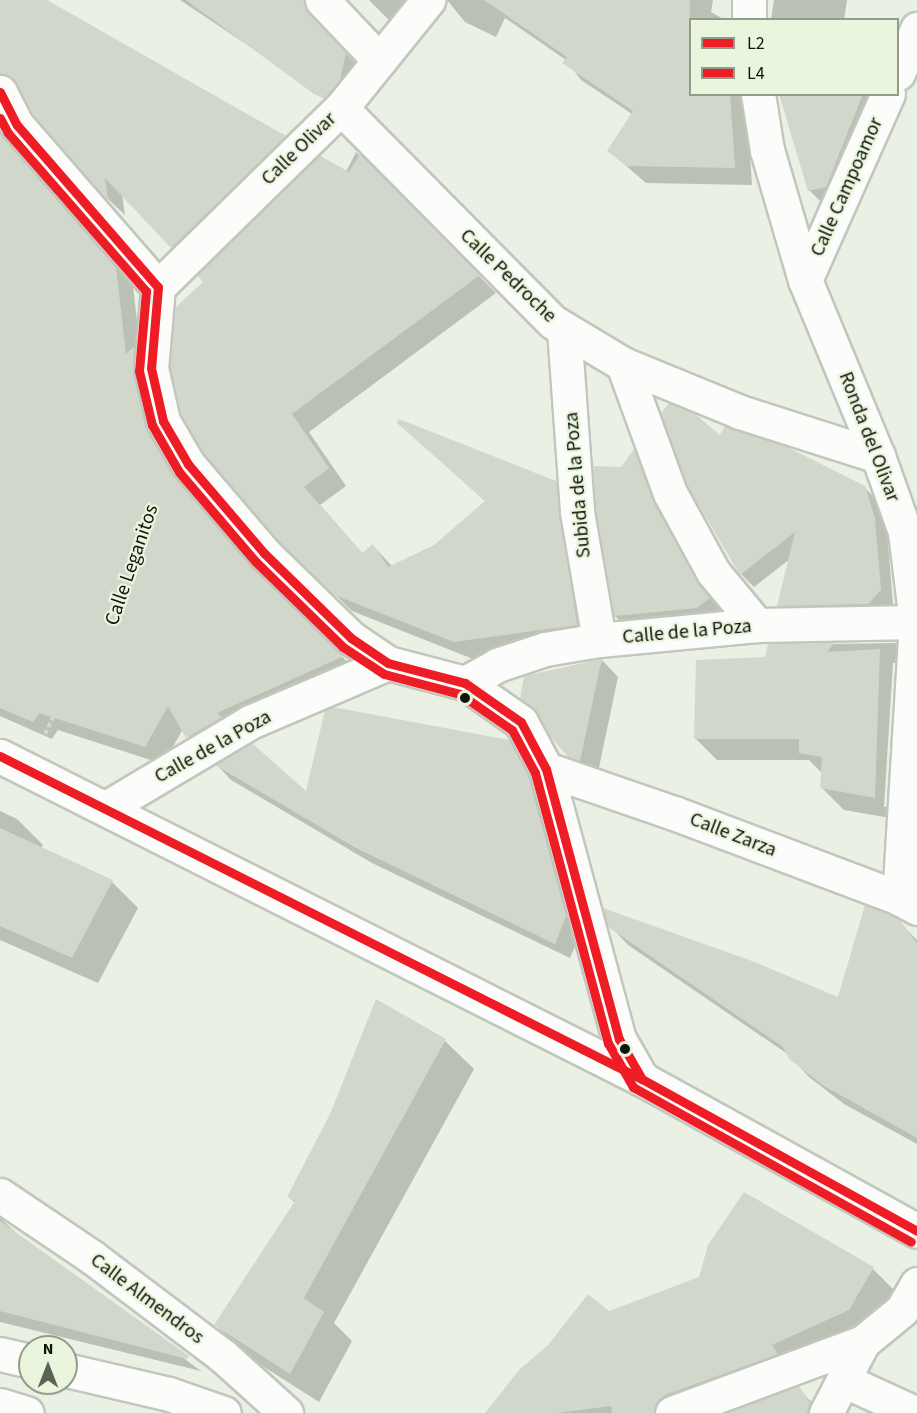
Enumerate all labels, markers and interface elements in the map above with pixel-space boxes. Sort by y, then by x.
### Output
legend [689,18,899,96]
text: L2 [747,31,765,56]
text: L4 [747,61,765,86]
street label: Calle Olivar [257,107,341,191]
street label: Calle Campoamor [806,114,888,260]
street label: Calle Pedroche [455,224,561,328]
street label: Ronda del Olivar [833,369,905,505]
street label: Subida de la Poza [560,411,596,559]
street label: Calle Leganitos [100,501,164,629]
street label: Calle de la Poza [621,614,753,650]
unlabelled marker [459,692,471,704]
street label: Calle de la Poza [151,705,275,789]
street label: Calle Zarza [686,807,780,863]
unlabelled marker [619,1043,631,1055]
street label: Calle Almendros [85,1248,209,1350]
north arrow [18,1335,78,1395]
text: N [43,1338,53,1360]

